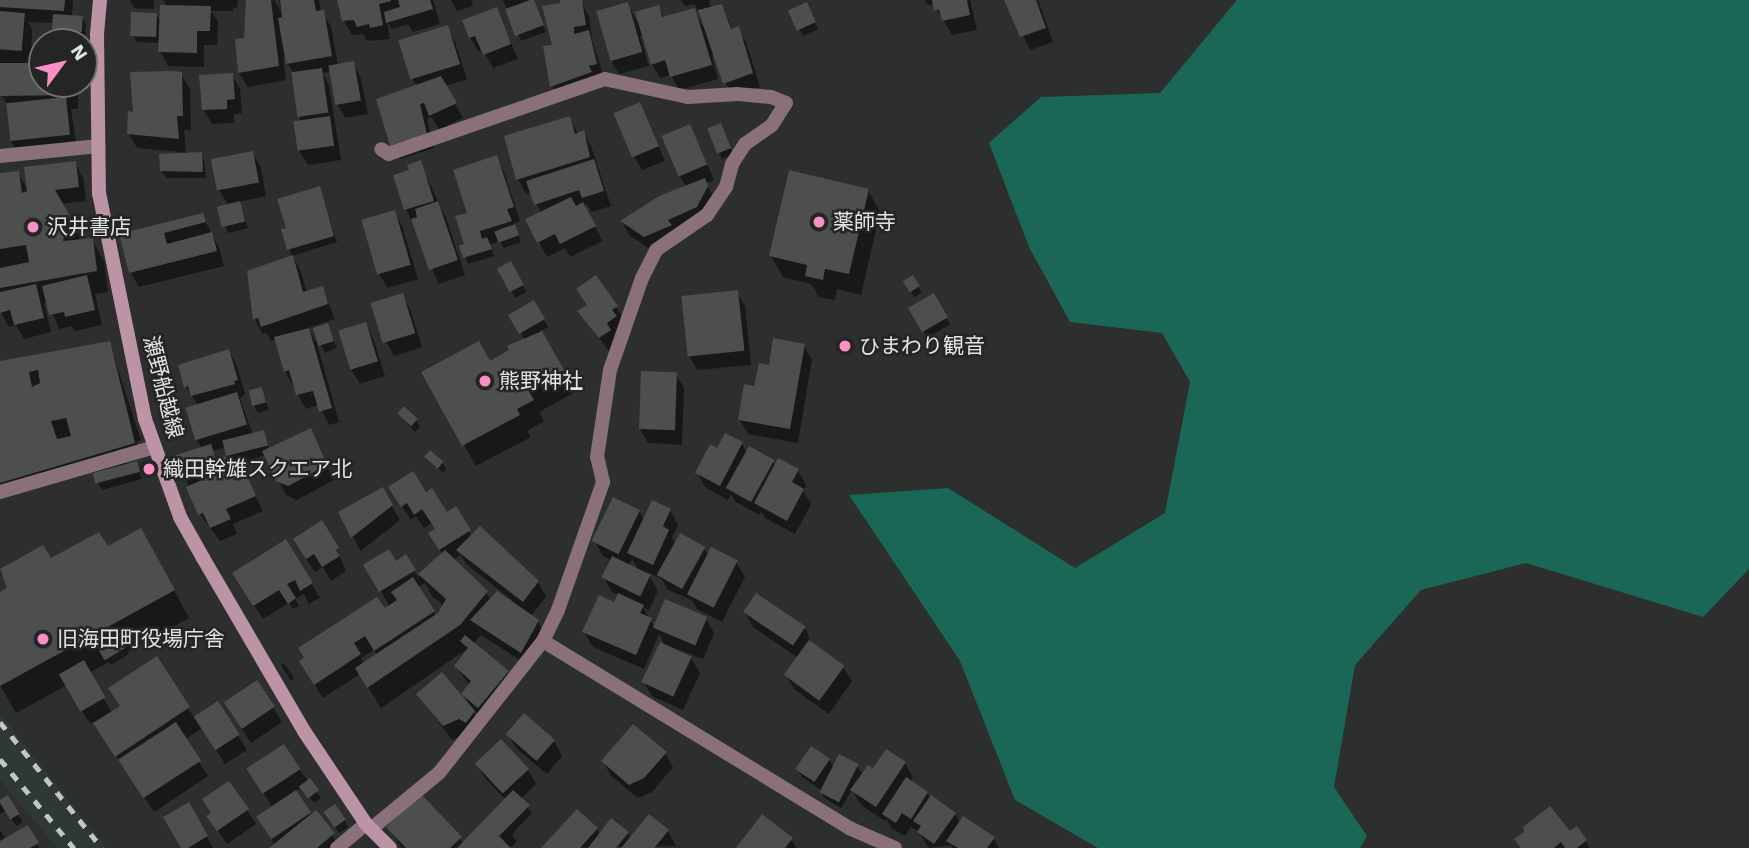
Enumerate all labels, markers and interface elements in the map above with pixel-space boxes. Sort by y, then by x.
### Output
north arrow [28,28,98,98]
text: N [66,40,93,65]
place label: 薬師寺 [833,209,896,235]
place label: 沢井書店 [47,214,131,240]
marker: 薬師寺 [811,214,827,230]
marker: 沢井書店 [25,219,41,235]
street label: 瀬野船越線 [138,333,188,441]
place label: ひまわり観音 [859,333,985,359]
marker: ひまわり観音 [837,338,853,354]
place label: 熊野神社 [499,368,583,394]
marker: 熊野神社 [477,373,493,389]
place label: 織田幹雄スクエア北 [163,456,352,482]
marker: 織田幹雄スクエア北 [141,461,157,477]
place label: 旧海田町役場庁舎 [57,626,225,652]
marker: 旧海田町役場庁舎 [35,631,51,647]

